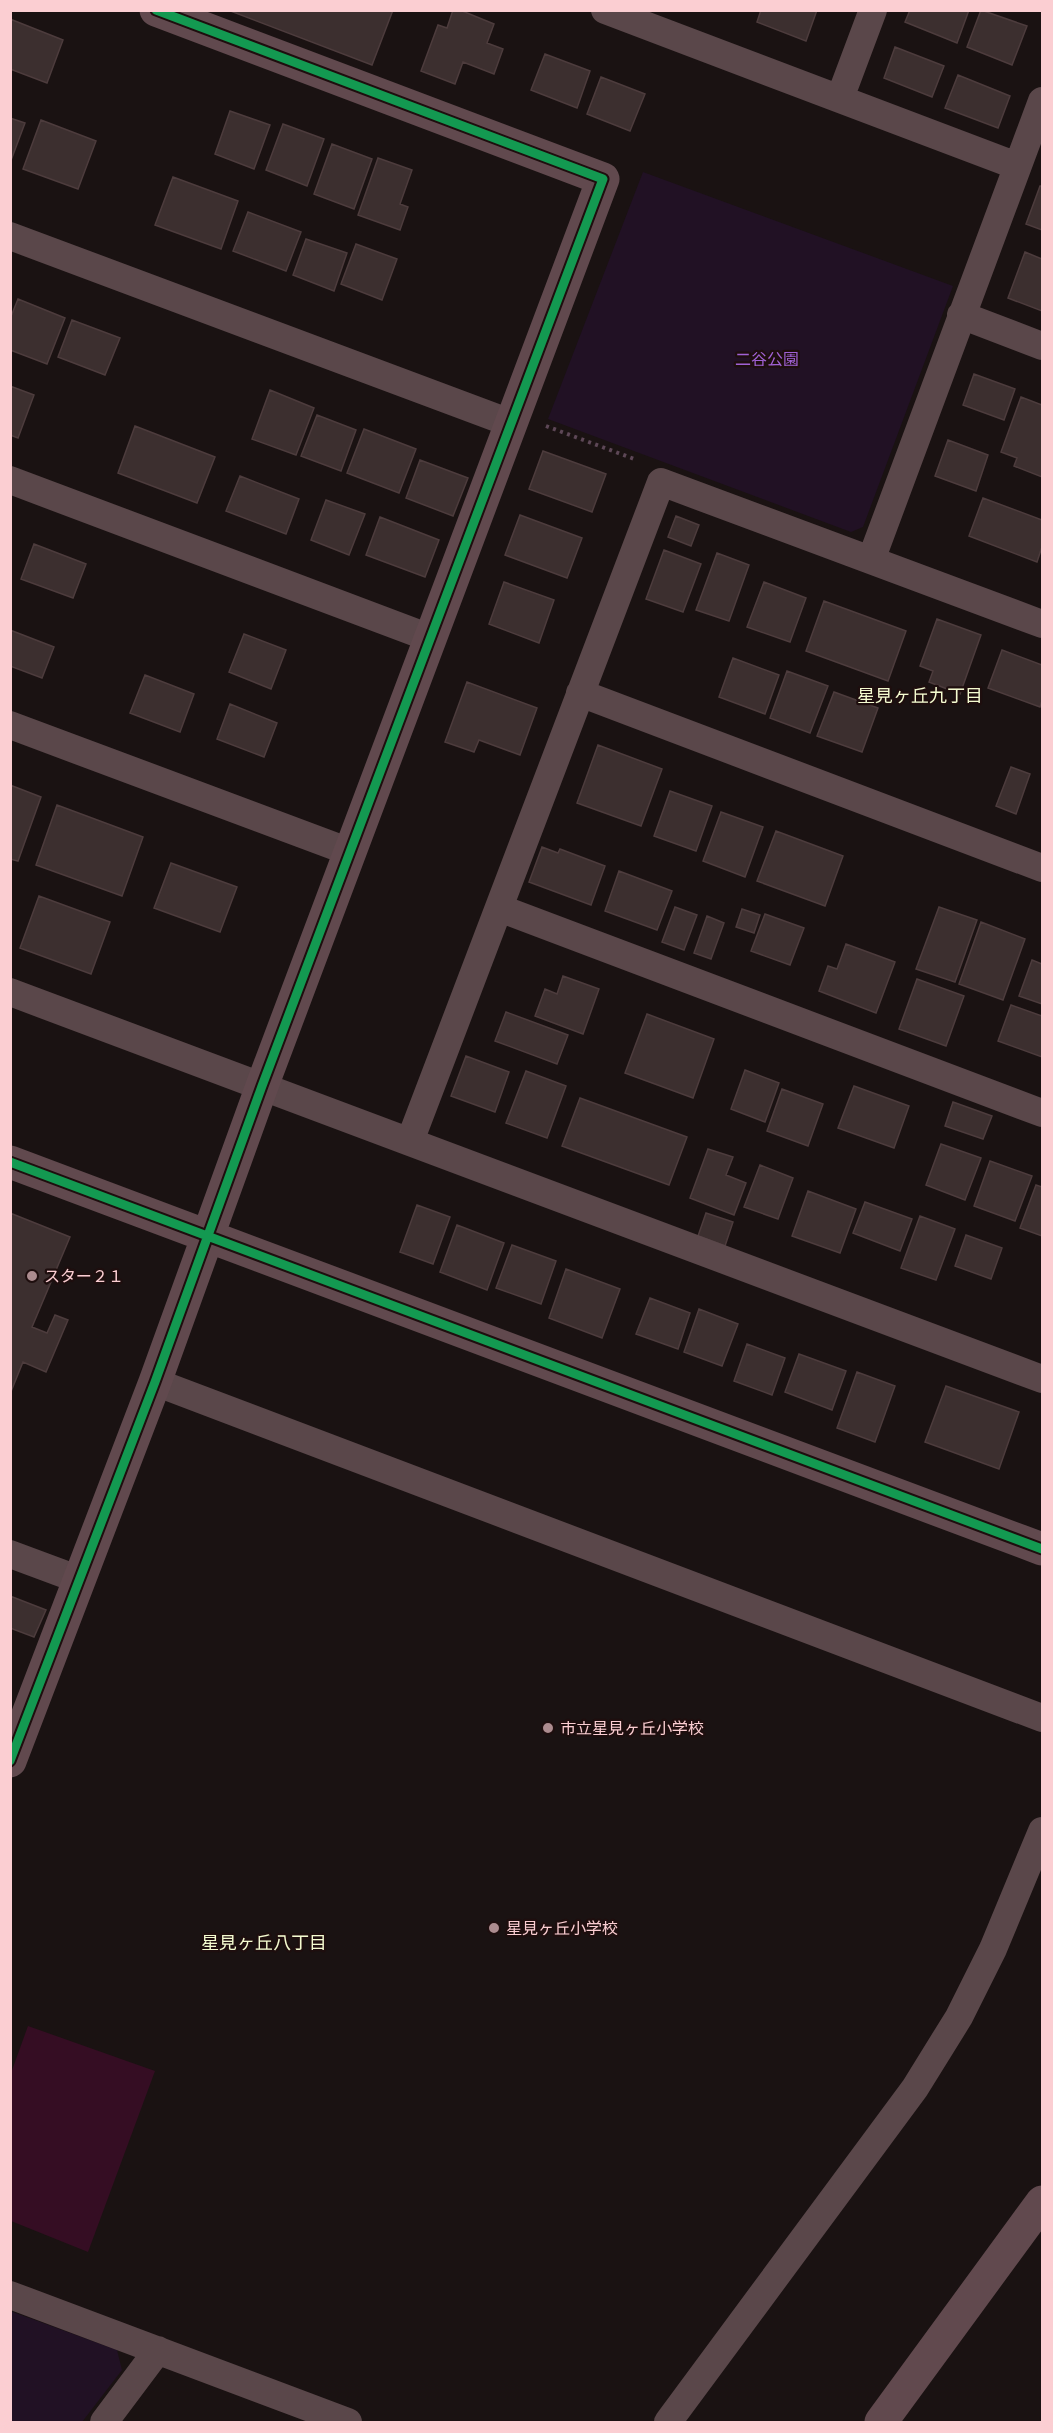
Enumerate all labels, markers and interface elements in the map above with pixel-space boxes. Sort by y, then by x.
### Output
park label: 二谷公園 [735,349,799,369]
district label: 星見ヶ丘九丁目 [857,684,983,707]
place label: スター２１ [44,1266,124,1286]
marker: スター２１ [25,1269,39,1283]
place label: 市立星見ヶ丘小学校 [560,1718,704,1738]
marker: 市立星見ヶ丘小学校 [541,1721,555,1735]
place label: 星見ヶ丘小学校 [506,1918,618,1938]
marker: 星見ヶ丘小学校 [487,1921,501,1935]
district label: 星見ヶ丘八丁目 [201,1931,327,1954]

